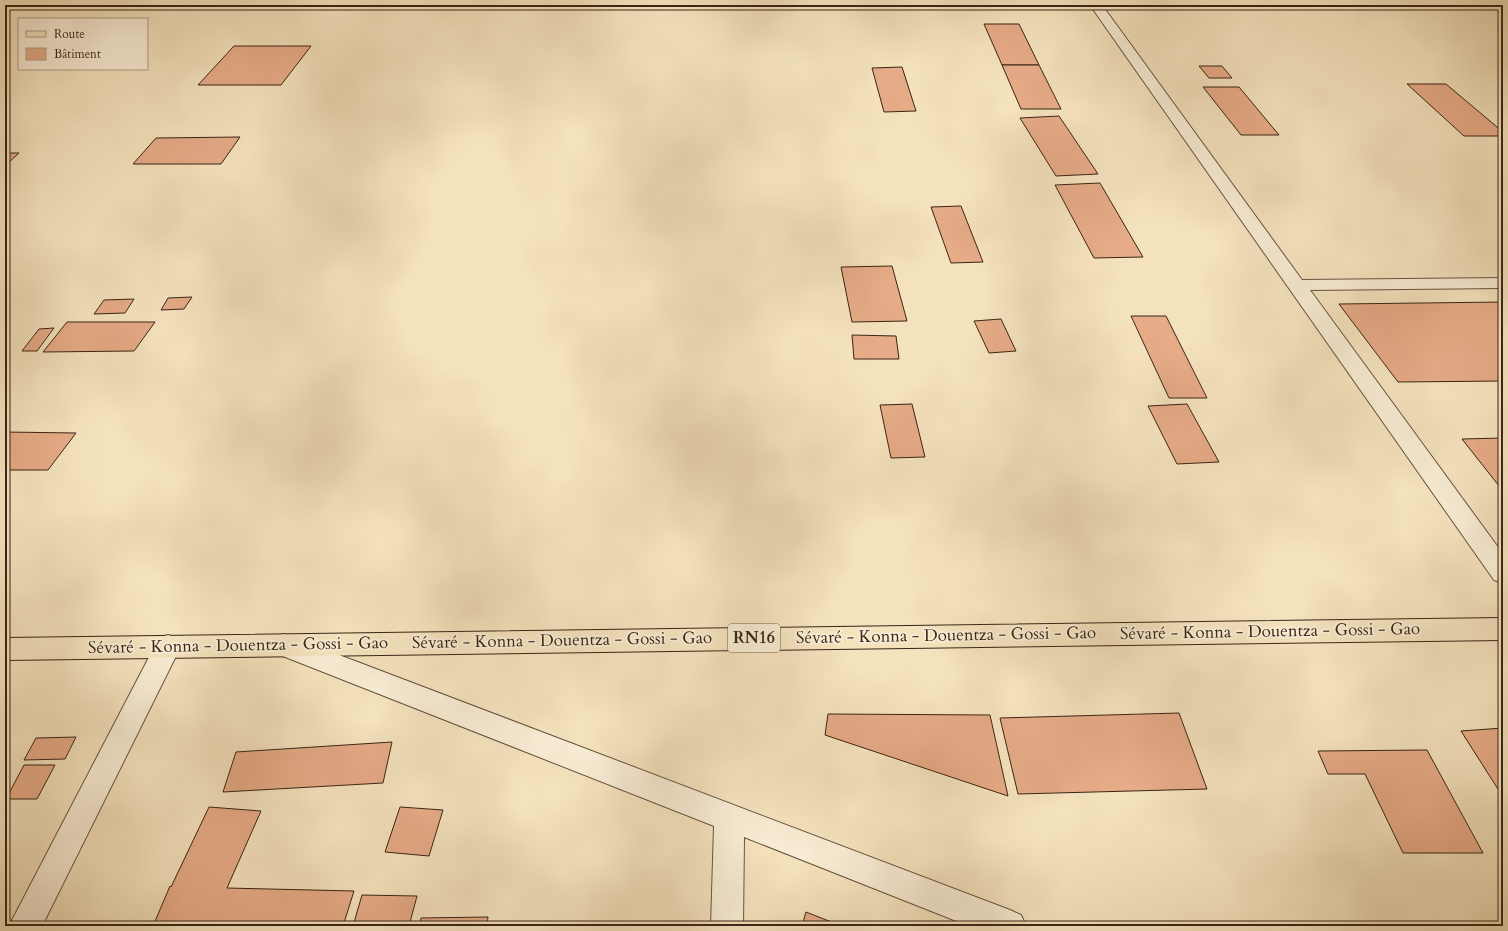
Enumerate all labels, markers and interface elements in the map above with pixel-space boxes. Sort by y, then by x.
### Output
legend [18,18,148,70]
text: Route [54,26,85,42]
text: Bâtiment [54,46,101,62]
street label: Sévaré - Konna - Douentza - Gossi - Gao [1120,617,1420,645]
street label: Sévaré - Konna - Douentza - Gossi - Gao [796,621,1096,649]
road number: RN16 [728,624,780,652]
street label: Sévaré - Konna - Douentza - Gossi - Gao [412,626,712,654]
street label: Sévaré - Konna - Douentza - Gossi - Gao [88,631,388,659]

